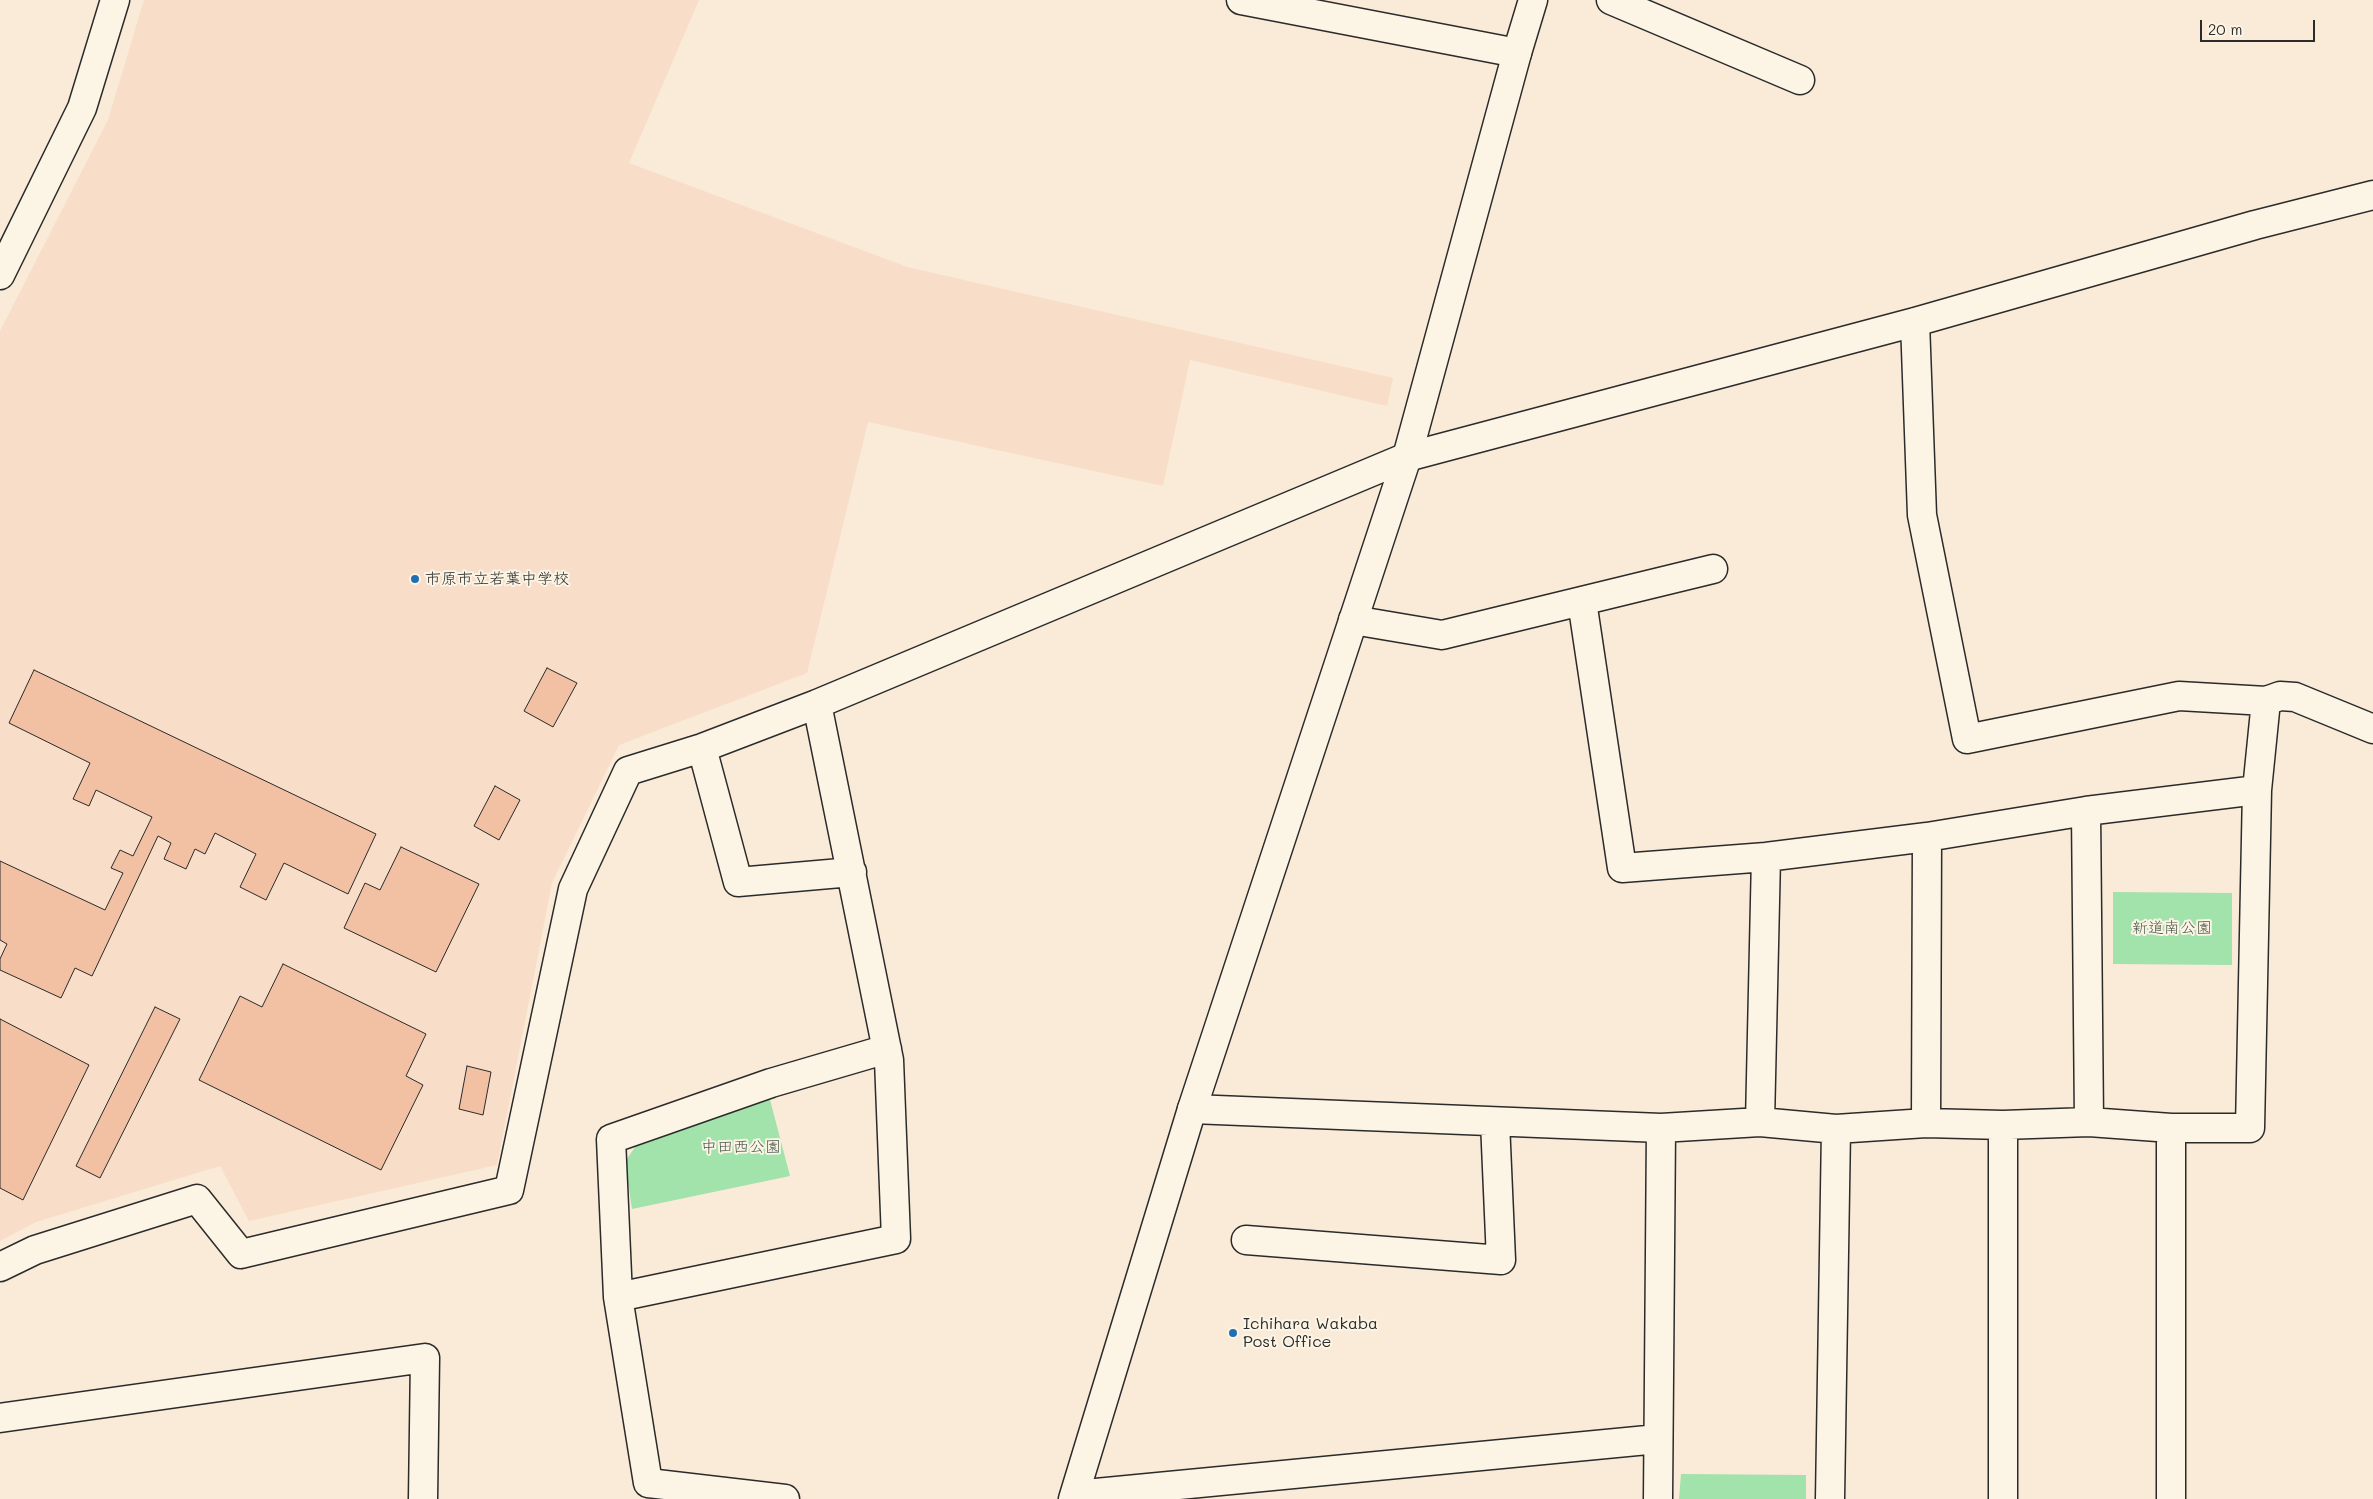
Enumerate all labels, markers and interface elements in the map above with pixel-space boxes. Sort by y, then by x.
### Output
scale bar [2203,10,2318,42]
text: 20 m [2208,19,2242,39]
place label: 市原市立若葉中学校 [425,569,569,589]
marker: 市原市立若葉中学校 [409,573,421,585]
park label: 新道南公園 [2132,918,2212,938]
park label: 中田西公園 [701,1137,781,1157]
place label: Ichihara Wakaba Post Office [1243,1314,1378,1352]
marker: Ichihara Wakaba Post Office [1227,1327,1239,1339]

